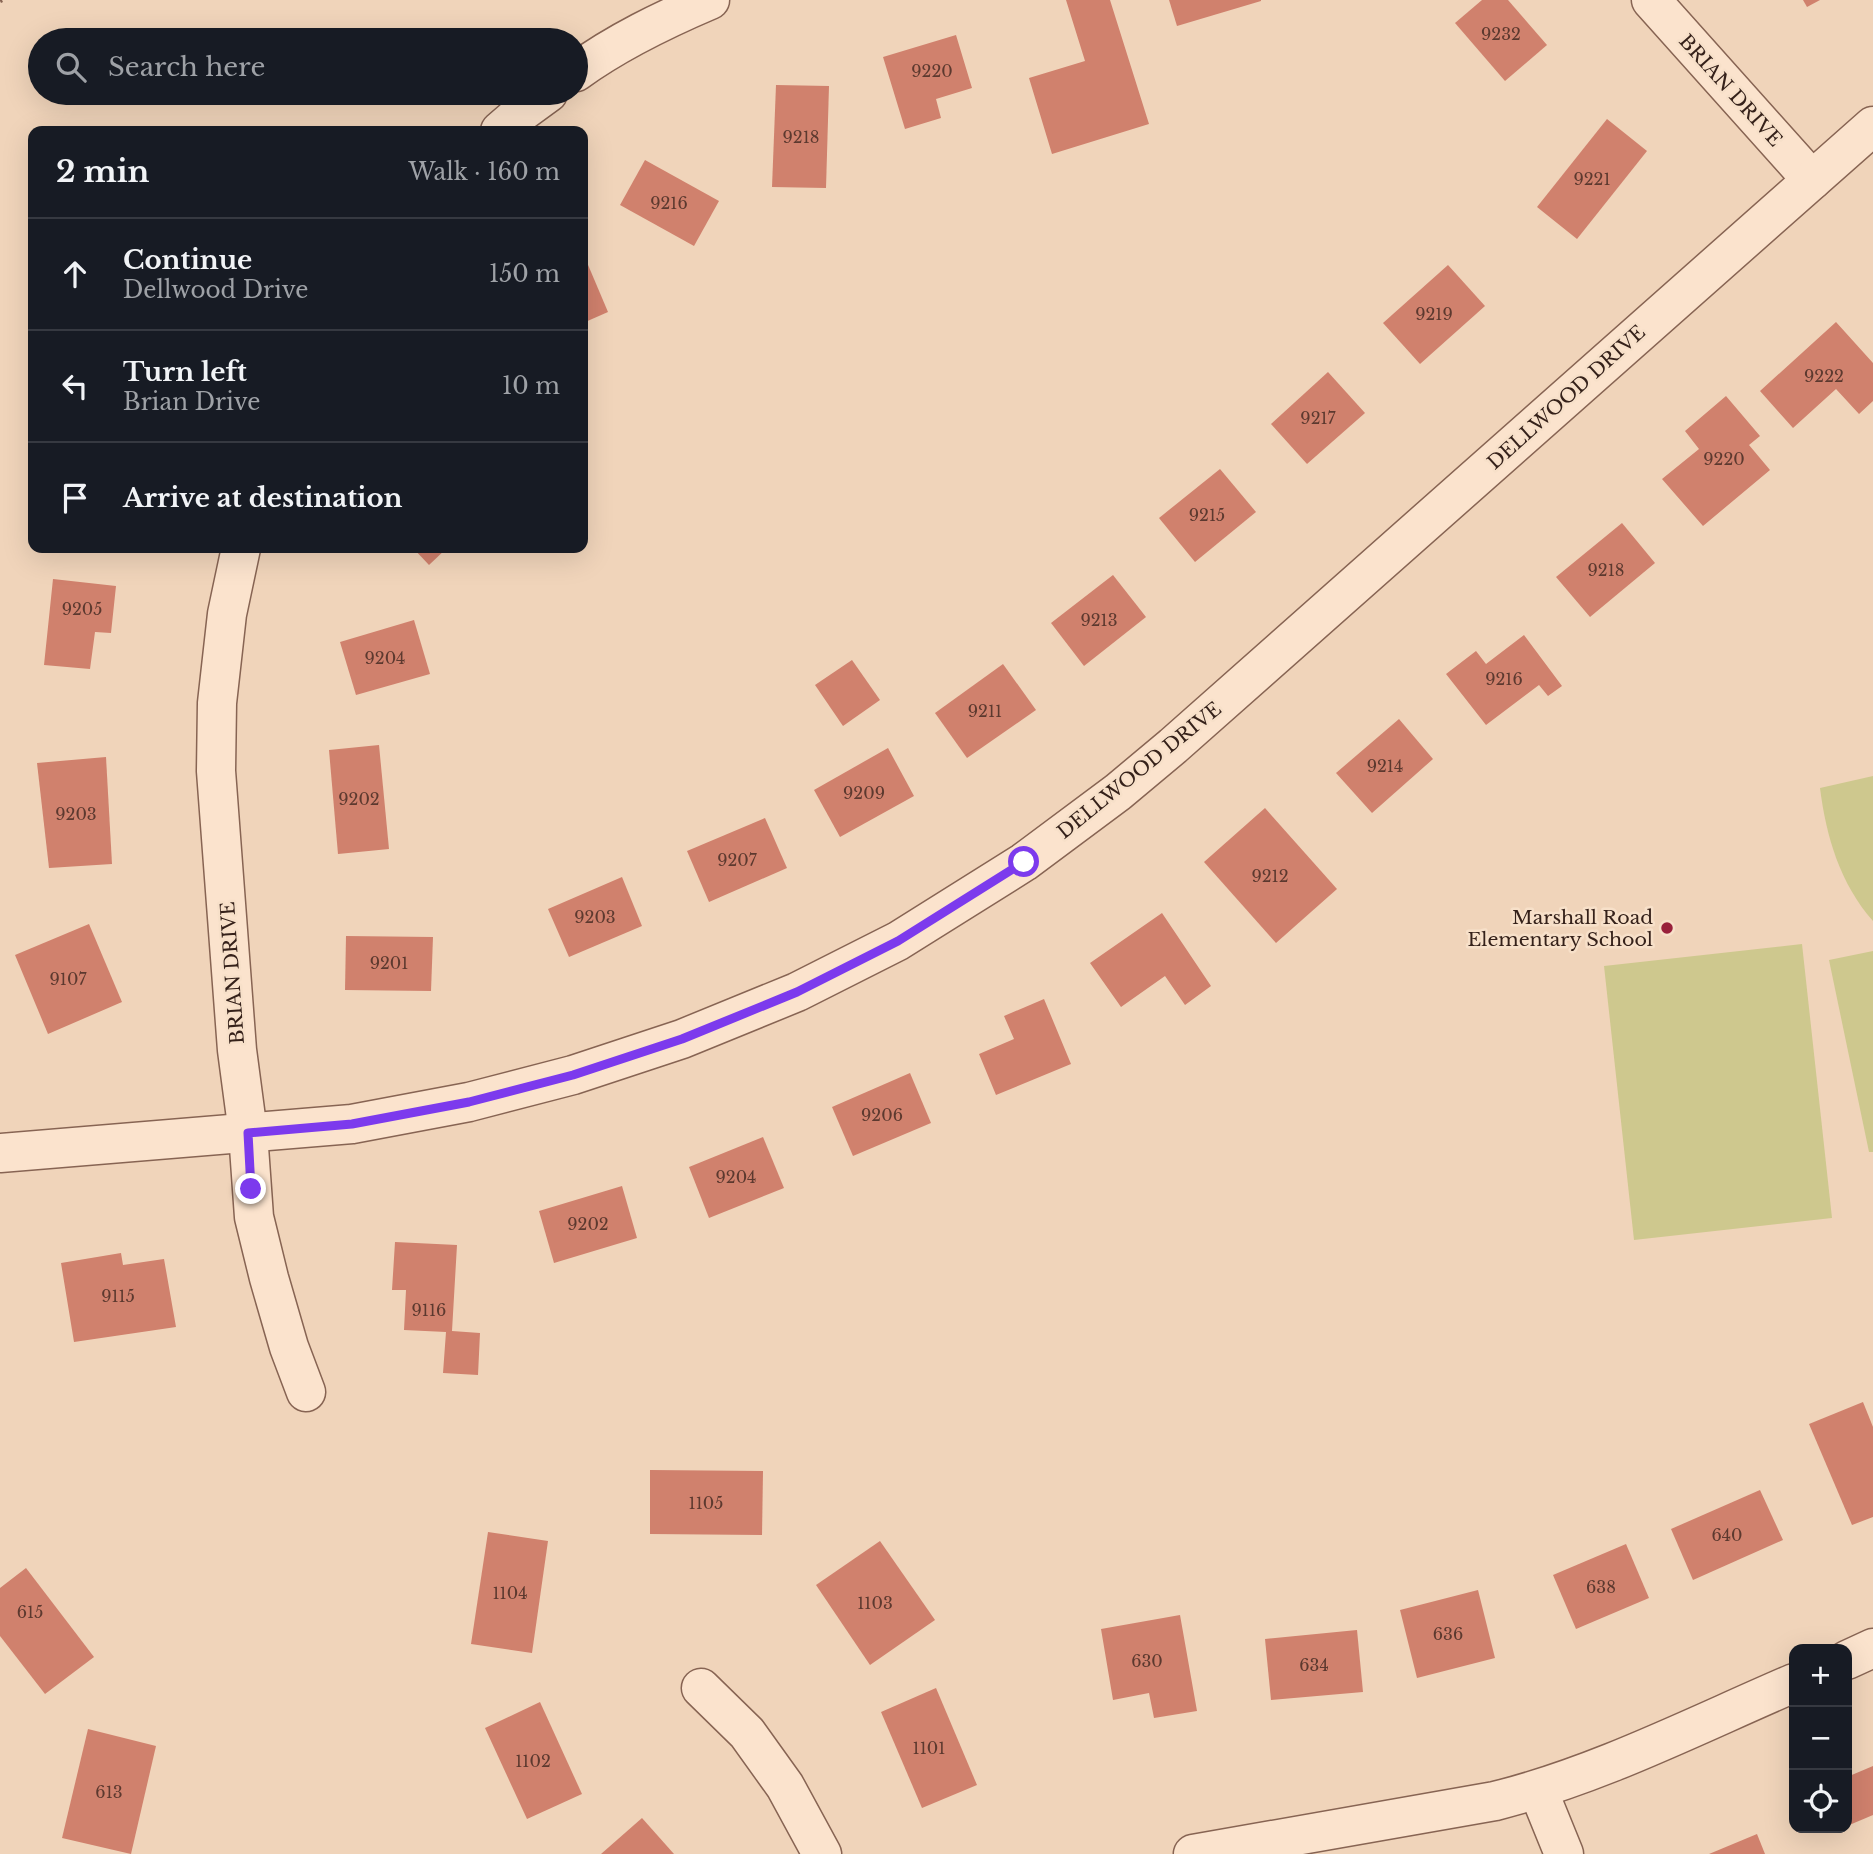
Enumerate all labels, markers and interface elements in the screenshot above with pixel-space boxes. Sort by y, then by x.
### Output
house number: 9232 [1481,24,1521,44]
search box [28,28,588,105]
street label: BRIAN DRIVE [1674,30,1787,151]
icon: search [52,48,90,86]
text: Search here [108,51,265,83]
house number: 9220 [911,61,953,81]
house number: 9218 [783,127,819,147]
text: 2 min [56,153,149,190]
text: Walk · 160 m [408,158,560,186]
house number: 9221 [1573,169,1611,189]
house number: 9216 [650,193,688,213]
text: Continue [123,244,252,276]
icon: ahead [56,255,94,293]
text: 150 m [489,260,560,288]
text: Dellwood Drive [123,276,308,304]
house number: 9219 [1415,304,1453,324]
street label: DELLWOOD DRIVE [1483,321,1650,474]
text: Turn left [123,356,247,388]
house number: 9222 [1804,366,1844,386]
icon: left [56,367,94,405]
text: 10 m [502,372,560,400]
text: Brian Drive [123,388,260,416]
house number: 9217 [1300,408,1337,428]
house number: 9220 [1703,449,1745,469]
icon: arrive [56,479,94,517]
text: Arrive at destination [123,482,403,514]
house number: 9215 [1189,505,1225,525]
house number: 9218 [1588,560,1624,580]
house number: 9205 [62,599,102,619]
house number: 9213 [1080,610,1118,630]
house number: 9204 [365,648,405,668]
house number: 9216 [1485,669,1523,689]
street label: DELLWOOD DRIVE [1053,697,1226,844]
house number: 9211 [968,701,1002,721]
house number: 9214 [1367,756,1403,776]
house number: 9209 [843,783,885,803]
house number: 9202 [338,789,380,809]
house number: 9203 [55,804,97,824]
route start [1008,846,1039,877]
house number: 9207 [717,850,758,870]
house number: 9212 [1251,866,1289,886]
street label: BRIAN DRIVE [216,901,249,1045]
place label: Marshall Road Elementary School [1467,906,1653,951]
house number: 9203 [574,907,616,927]
marker: Marshall Road Elementary School [1659,920,1675,936]
house number: 9201 [370,953,408,973]
house number: 9107 [50,969,87,989]
house number: 9206 [861,1105,903,1125]
house number: 9204 [716,1167,756,1187]
route end [235,1173,266,1204]
house number: 9202 [567,1214,609,1234]
house number: 9115 [101,1286,135,1306]
house number: 9116 [412,1300,446,1320]
house number: 1105 [689,1493,723,1513]
house number: 640 [1711,1525,1743,1545]
house number: 638 [1586,1577,1616,1597]
house number: 1104 [492,1583,528,1603]
house number: 1103 [857,1593,893,1613]
house number: 615 [17,1602,43,1622]
house number: 636 [1433,1624,1463,1644]
map controls [1789,1644,1852,1833]
button: + [1789,1644,1852,1707]
house number: 630 [1131,1651,1163,1671]
house number: 634 [1299,1655,1329,1675]
button: − [1789,1707,1852,1770]
house number: 1101 [913,1738,945,1758]
house number: 1102 [515,1751,551,1771]
button: locate [1789,1770,1852,1833]
house number: 613 [95,1782,123,1802]

